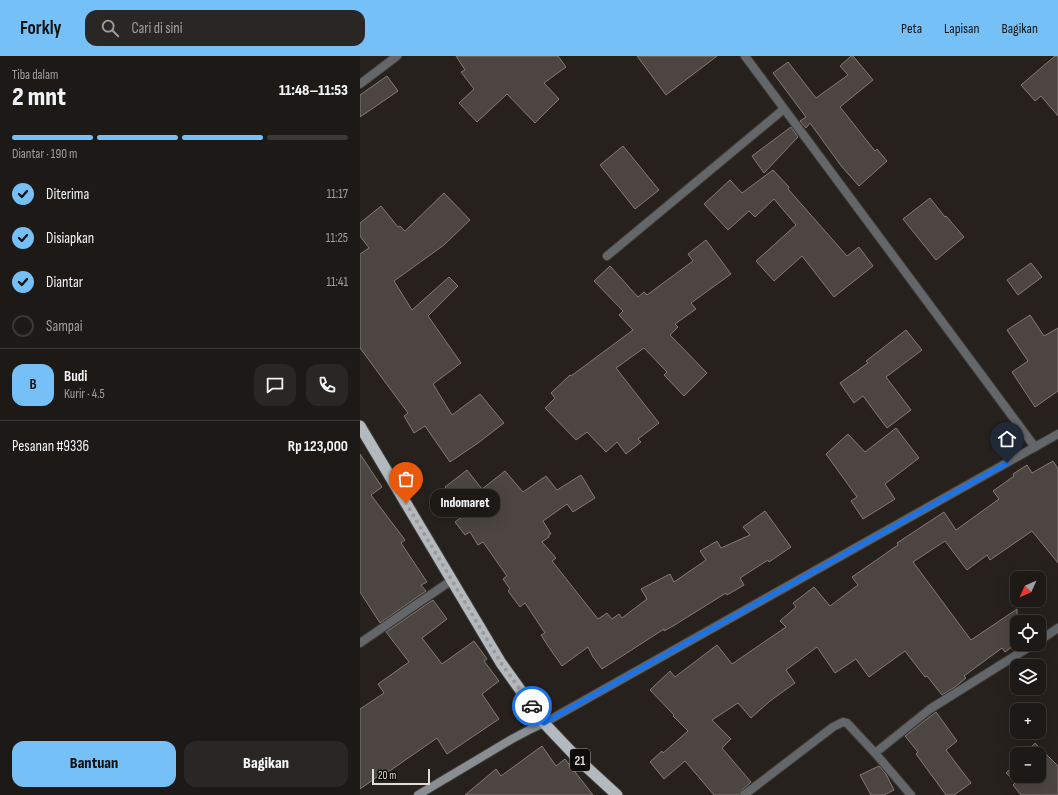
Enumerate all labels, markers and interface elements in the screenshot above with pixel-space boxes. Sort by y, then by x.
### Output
search box [85,10,365,46]
text: Forkly [20,17,61,40]
icon: search [99,17,121,39]
text: Cari di sini [131,19,183,38]
text: Peta [901,20,922,37]
text: Lapisan [944,20,979,37]
text: Bagikan [1001,20,1038,37]
text: Tiba dalam [12,67,58,83]
text: 11:48–11:53 [279,81,348,100]
text: 2 mnt [12,82,66,113]
text: Diantar · 190 m [12,146,77,162]
icon: check [12,183,34,205]
text: Diterima [46,185,89,204]
text: 11:17 [327,186,348,202]
icon: check [12,227,34,249]
text: Disiapkan [46,229,94,248]
text: 11:25 [326,230,348,246]
icon: check [12,271,34,293]
text: Diantar [46,273,83,292]
text: 11:41 [326,274,348,290]
text: Sampai [46,317,83,336]
button: chat [254,364,296,406]
button: phone [306,364,348,406]
text: Budi [64,367,87,386]
text: B [29,375,37,394]
text: Kurir · 4.5 [64,386,105,402]
pin [990,422,1024,463]
icon: home [996,428,1018,450]
text: Pesanan #9336 [12,437,89,456]
text: Rp 123,000 [288,437,348,456]
pin [389,462,423,503]
icon: bag [395,468,417,490]
callout: Indomaret [430,489,500,517]
text: Indomaret [441,495,489,511]
north arrow [1010,571,1046,607]
map controls [1010,571,1046,783]
button: locate [1010,615,1046,651]
button: layers [1010,659,1046,695]
courier [512,686,552,726]
icon: car [521,695,543,717]
button: + [1010,703,1046,739]
button: Bantuan [12,741,176,787]
button: Bagikan [184,741,348,787]
button: − [1010,747,1046,783]
road number: 21 [570,749,590,771]
scale bar [372,767,430,786]
text: 20 m [378,769,396,782]

